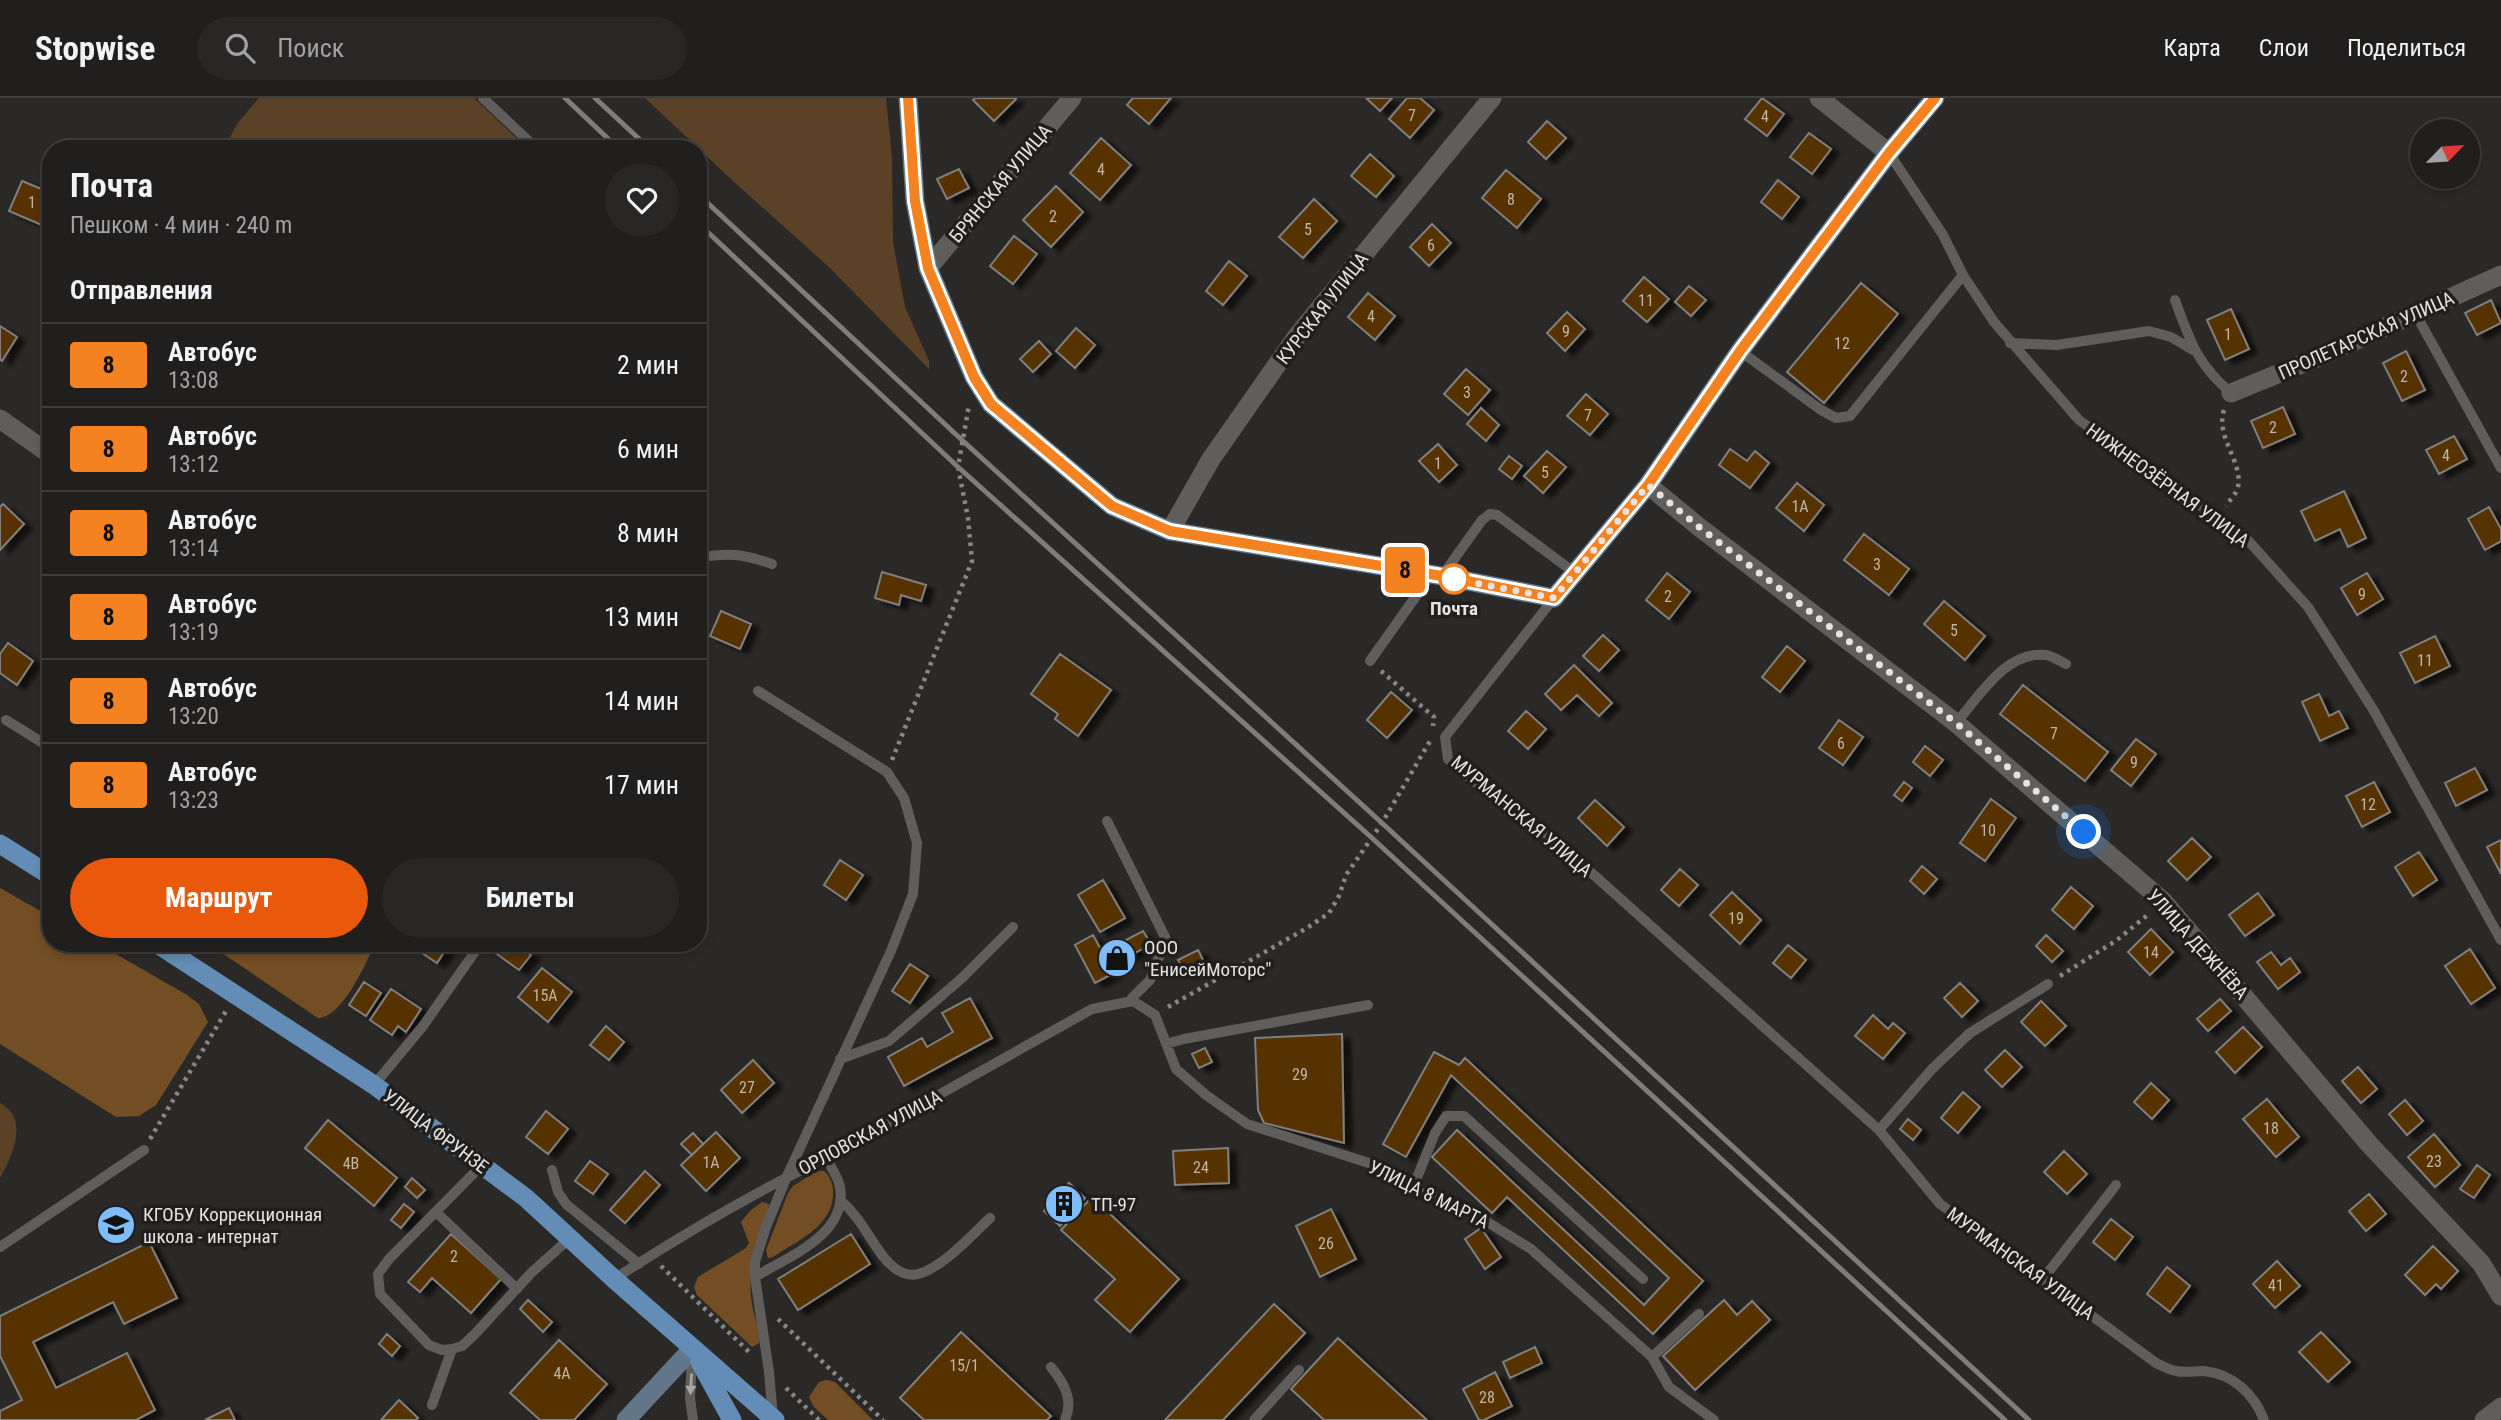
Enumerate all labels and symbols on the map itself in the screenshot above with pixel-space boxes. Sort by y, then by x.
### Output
house number: 7 [1408,106,1416,125]
house number: 4 [1761,107,1769,126]
street label: БРЯНСКАЯ УЛИЦА [944,119,1057,247]
north arrow [2410,119,2480,189]
house number: 4 [1097,160,1105,179]
house number: 8 [1507,190,1515,209]
house number: 1 [28,193,36,212]
house number: 2 [1049,207,1057,226]
house number: 5 [1304,220,1312,239]
house number: 6 [1427,236,1435,255]
street label: КУРСКАЯ УЛИЦА [1272,248,1373,369]
street label: ПРОЛЕТАРСКАЯ УЛИЦА [2275,286,2457,385]
house number: 11 [1638,291,1654,310]
house number: 4 [1367,307,1375,326]
house number: 9 [1562,322,1570,341]
house number: 1 [2224,325,2232,344]
house number: 12 [1834,334,1850,353]
house number: 2 [2400,367,2408,386]
house number: 3 [1463,383,1471,402]
house number: 7 [1584,406,1592,425]
house number: 2 [2269,418,2277,437]
street label: НИЖНЕОЗЁРНАЯ УЛИЦА [2082,419,2254,552]
house number: 4 [2442,446,2450,465]
house number: 1 [1434,454,1442,473]
house number: 5 [1541,463,1549,482]
house number: 1А [1791,497,1809,516]
line badge: 8 [1382,547,1428,593]
house number: 3 [1873,555,1881,574]
marker: Почта [1439,564,1469,594]
house number: 9 [2358,585,2366,604]
house number: 2 [1664,587,1672,606]
place label: Почта [1430,597,1478,620]
house number: 5 [1950,621,1958,640]
house number: 11 [2417,651,2433,670]
house number: 7 [2050,724,2058,743]
house number: 6 [1837,734,1845,753]
street label: МУРМАНСКАЯ УЛИЦА [1447,751,1597,882]
house number: 9 [2130,753,2138,772]
house number: 12 [2360,795,2376,814]
your location [2066,814,2101,849]
house number: 10 [1980,821,1996,840]
street label: УЛИЦА ДЕЖНЁВА [2142,884,2253,1004]
house number: 19 [1728,909,1744,928]
place label: ООО "ЕнисейМоторс" [1144,936,1271,981]
shop icon: ООО "ЕнисейМоторс" [1096,937,1138,979]
house number: 14 [2143,943,2159,962]
house number: 15А [532,986,558,1005]
house number: 29 [1292,1065,1308,1084]
house number: 27 [739,1078,755,1097]
street label: УЛИЦА ФРУНЗЕ [379,1084,493,1178]
street label: ОРЛОВСКАЯ УЛИЦА [795,1085,946,1180]
house number: 18 [2263,1119,2279,1138]
house number: 23 [2426,1152,2442,1171]
house number: 1А [702,1153,720,1172]
house number: 4В [343,1154,359,1173]
street label: УЛИЦА 8 МАРТА [1365,1155,1493,1233]
house number: 24 [1193,1158,1209,1177]
building icon: ТП-97 [1043,1183,1085,1225]
place label: ТП-97 [1091,1193,1136,1216]
street label: МУРМАНСКАЯ УЛИЦА [1942,1202,2099,1325]
place label: КГОБУ Коррекционная школа - интернат [143,1203,322,1248]
school or university icon: КГОБУ Коррекционная школа - интернат [95,1204,137,1246]
house number: 26 [1318,1234,1334,1253]
house number: 2 [450,1247,458,1266]
house number: 41 [2268,1276,2284,1295]
house number: 15/1 [949,1356,979,1375]
house number: 4А [553,1364,571,1383]
one-way arrow [685,1374,696,1396]
house number: 28 [1479,1388,1495,1407]

